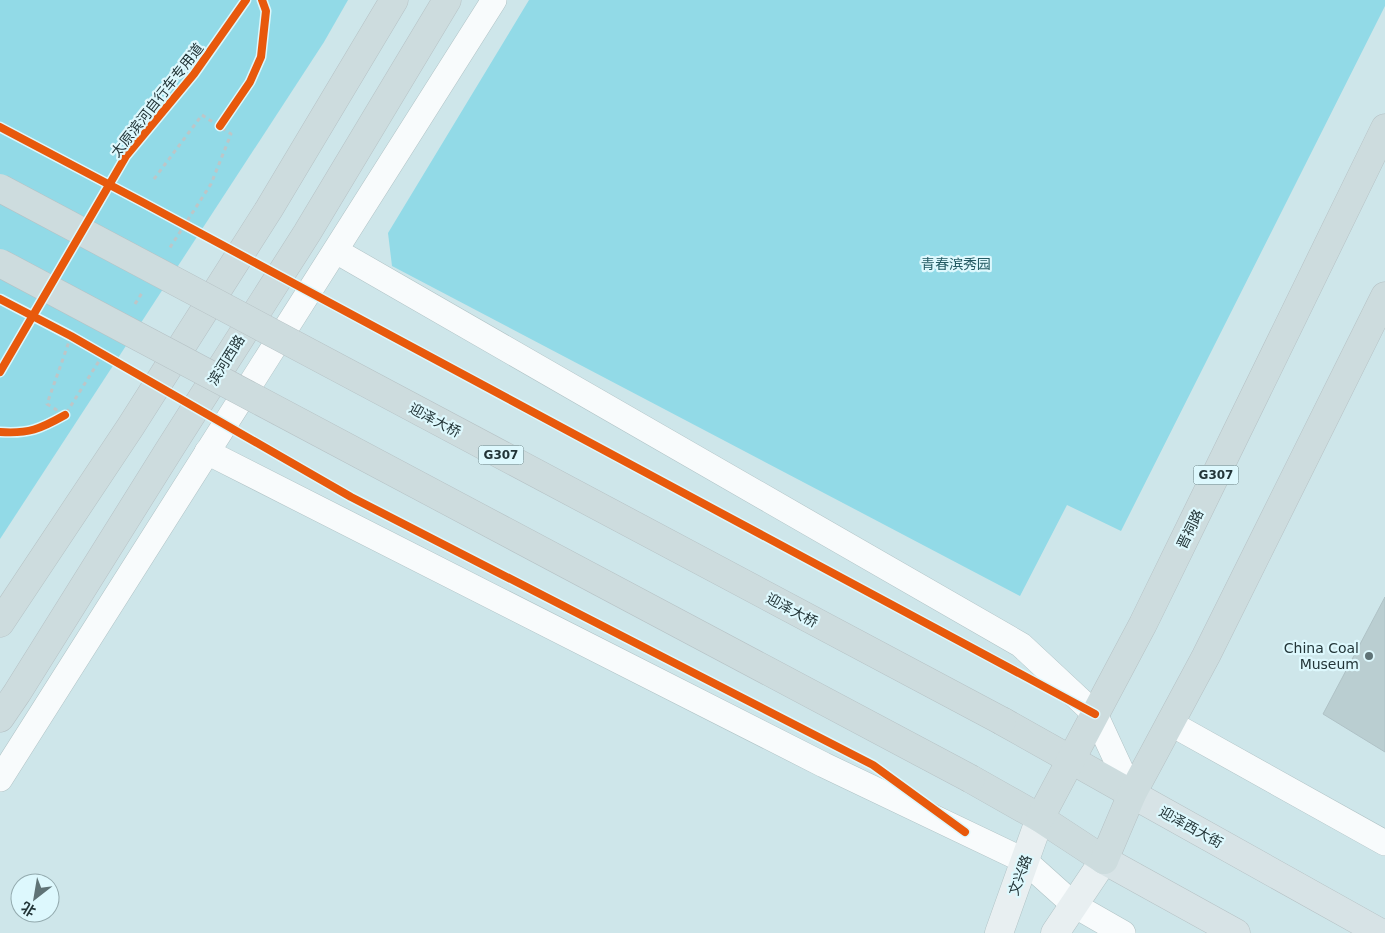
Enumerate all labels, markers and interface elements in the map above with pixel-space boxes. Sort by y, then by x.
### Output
street label: 太原滨河自行车专用道 [108,40,206,160]
park label: 青春滨秀园 [921,256,991,272]
street label: 滨河西路 [204,332,248,388]
street label: 迎泽大桥 [407,400,463,440]
road number: G307 [478,446,524,464]
road number: G307 [1194,466,1238,484]
street label: 晋祠路 [1174,507,1206,551]
street label: 迎泽大桥 [764,590,820,630]
place label: China Coal Museum [1284,640,1359,672]
marker: China Coal Museum [1363,650,1375,662]
street label: 迎泽西大街 [1157,803,1225,851]
street label: 文兴路 [1005,853,1035,897]
north arrow [10,873,60,923]
text: 北 [18,899,38,920]

